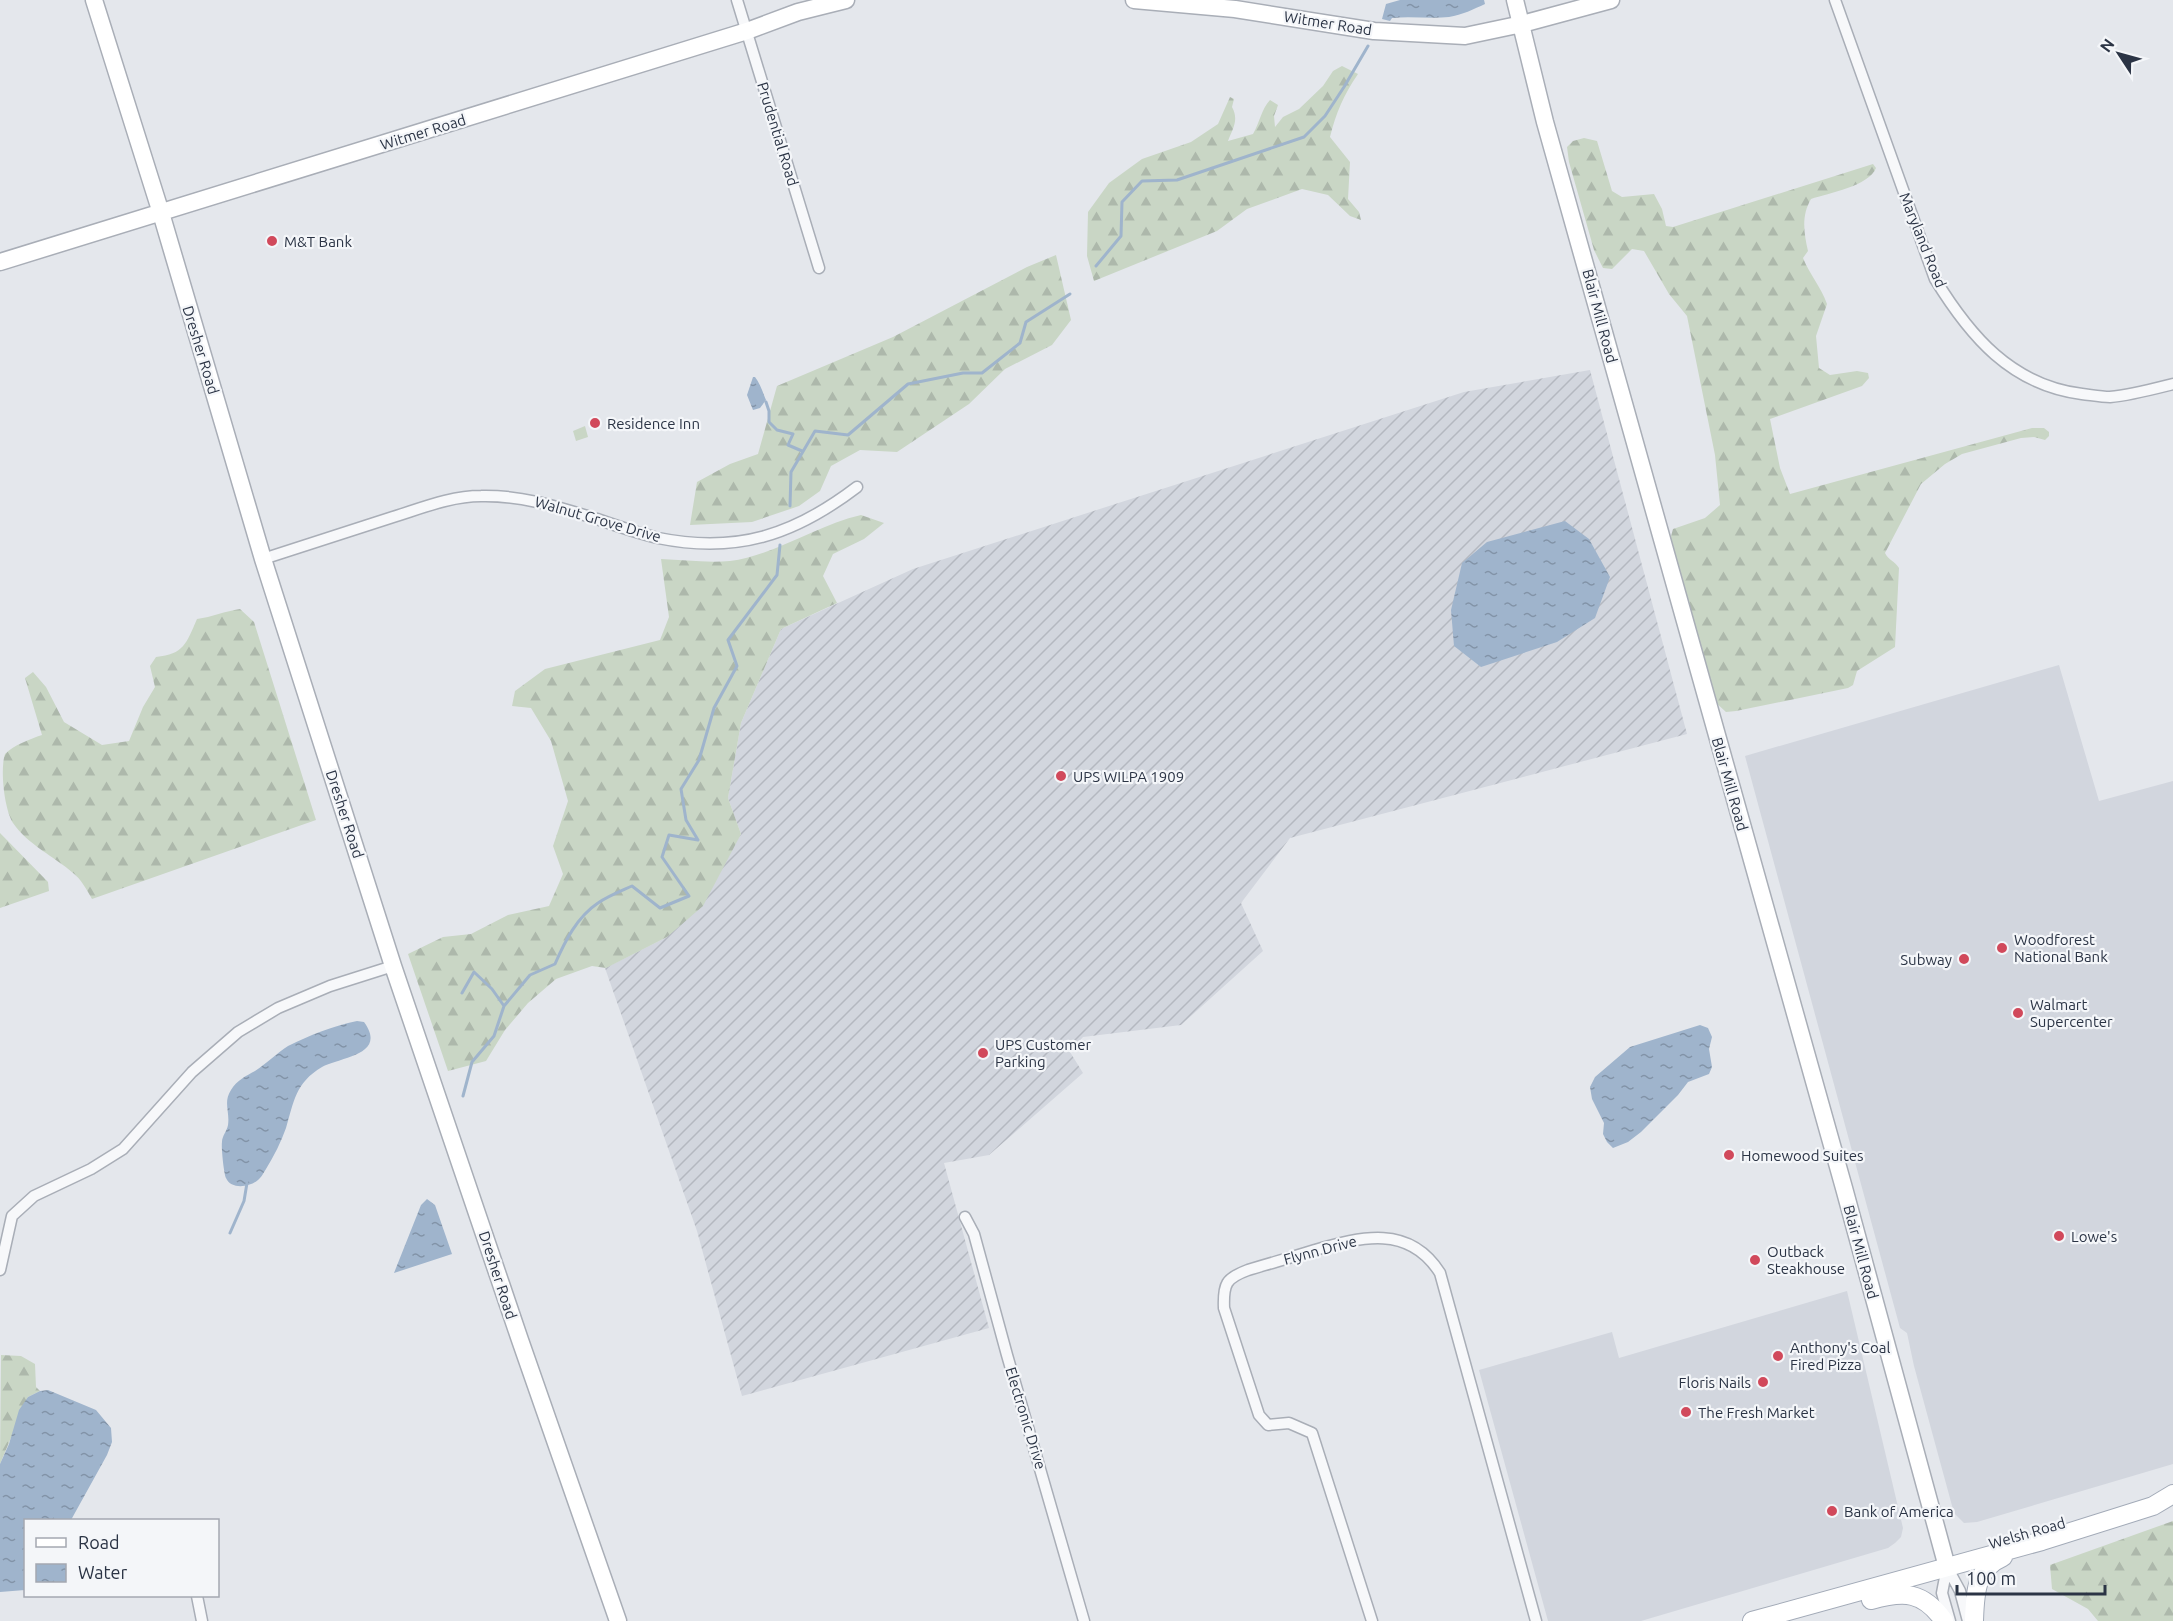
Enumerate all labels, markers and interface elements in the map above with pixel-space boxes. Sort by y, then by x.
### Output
street label: Witmer Road [1283,8,1373,38]
north arrow [2089,24,2149,84]
text: N [2096,35,2118,55]
street label: Prudential Road [754,80,802,188]
street label: Witmer Road [378,111,468,153]
street label: Maryland Road [1896,190,1950,290]
place label: M&T Bank [284,233,352,250]
marker: M&T Bank [265,234,279,248]
street label: Blair Mill Road [1579,267,1621,365]
street label: Dresher Road [179,304,223,396]
place label: Residence Inn [607,415,700,432]
marker: Residence Inn [588,416,602,430]
street label: Walnut Grove Drive [533,493,663,545]
street label: Blair Mill Road [1709,735,1751,833]
street label: Dresher Road [323,768,367,860]
place label: UPS WILPA 1909 [1073,768,1184,785]
marker: UPS WILPA 1909 [1054,769,1068,783]
place label: Woodforest National Bank [2014,931,2108,965]
marker: Woodforest National Bank [1995,941,2009,955]
place label: Subway [1900,951,1952,968]
marker: Subway [1957,952,1971,966]
place label: Walmart Supercenter [2030,996,2113,1030]
marker: Walmart Supercenter [2011,1006,2025,1020]
place label: UPS Customer Parking [995,1036,1092,1070]
marker: UPS Customer Parking [976,1046,990,1060]
place label: Homewood Suites [1741,1147,1864,1164]
marker: Homewood Suites [1722,1148,1736,1162]
street label: Blair Mill Road [1840,1203,1882,1301]
place label: Lowe's [2071,1228,2117,1245]
street label: Dresher Road [476,1229,520,1321]
marker: Lowe's [2052,1229,2066,1243]
street label: Flynn Drive [1282,1232,1358,1268]
place label: Outback Steakhouse [1767,1243,1845,1277]
marker: Outback Steakhouse [1748,1253,1762,1267]
place label: Anthony's Coal Fired Pizza [1790,1339,1890,1373]
marker: Anthony's Coal Fired Pizza [1771,1349,1785,1363]
street label: Electronic Drive [1002,1365,1050,1471]
place label: Floris Nails [1679,1374,1751,1391]
marker: Floris Nails [1756,1375,1770,1389]
place label: The Fresh Market [1698,1404,1815,1421]
marker: The Fresh Market [1679,1405,1693,1419]
place label: Bank of America [1844,1503,1954,1520]
marker: Bank of America [1825,1504,1839,1518]
street label: Welsh Road [1987,1514,2067,1552]
legend [24,1519,219,1597]
text: Road [78,1532,120,1552]
scale bar [1957,1558,2106,1596]
text: Water [78,1562,128,1582]
text: 100 m [1966,1568,2016,1588]

